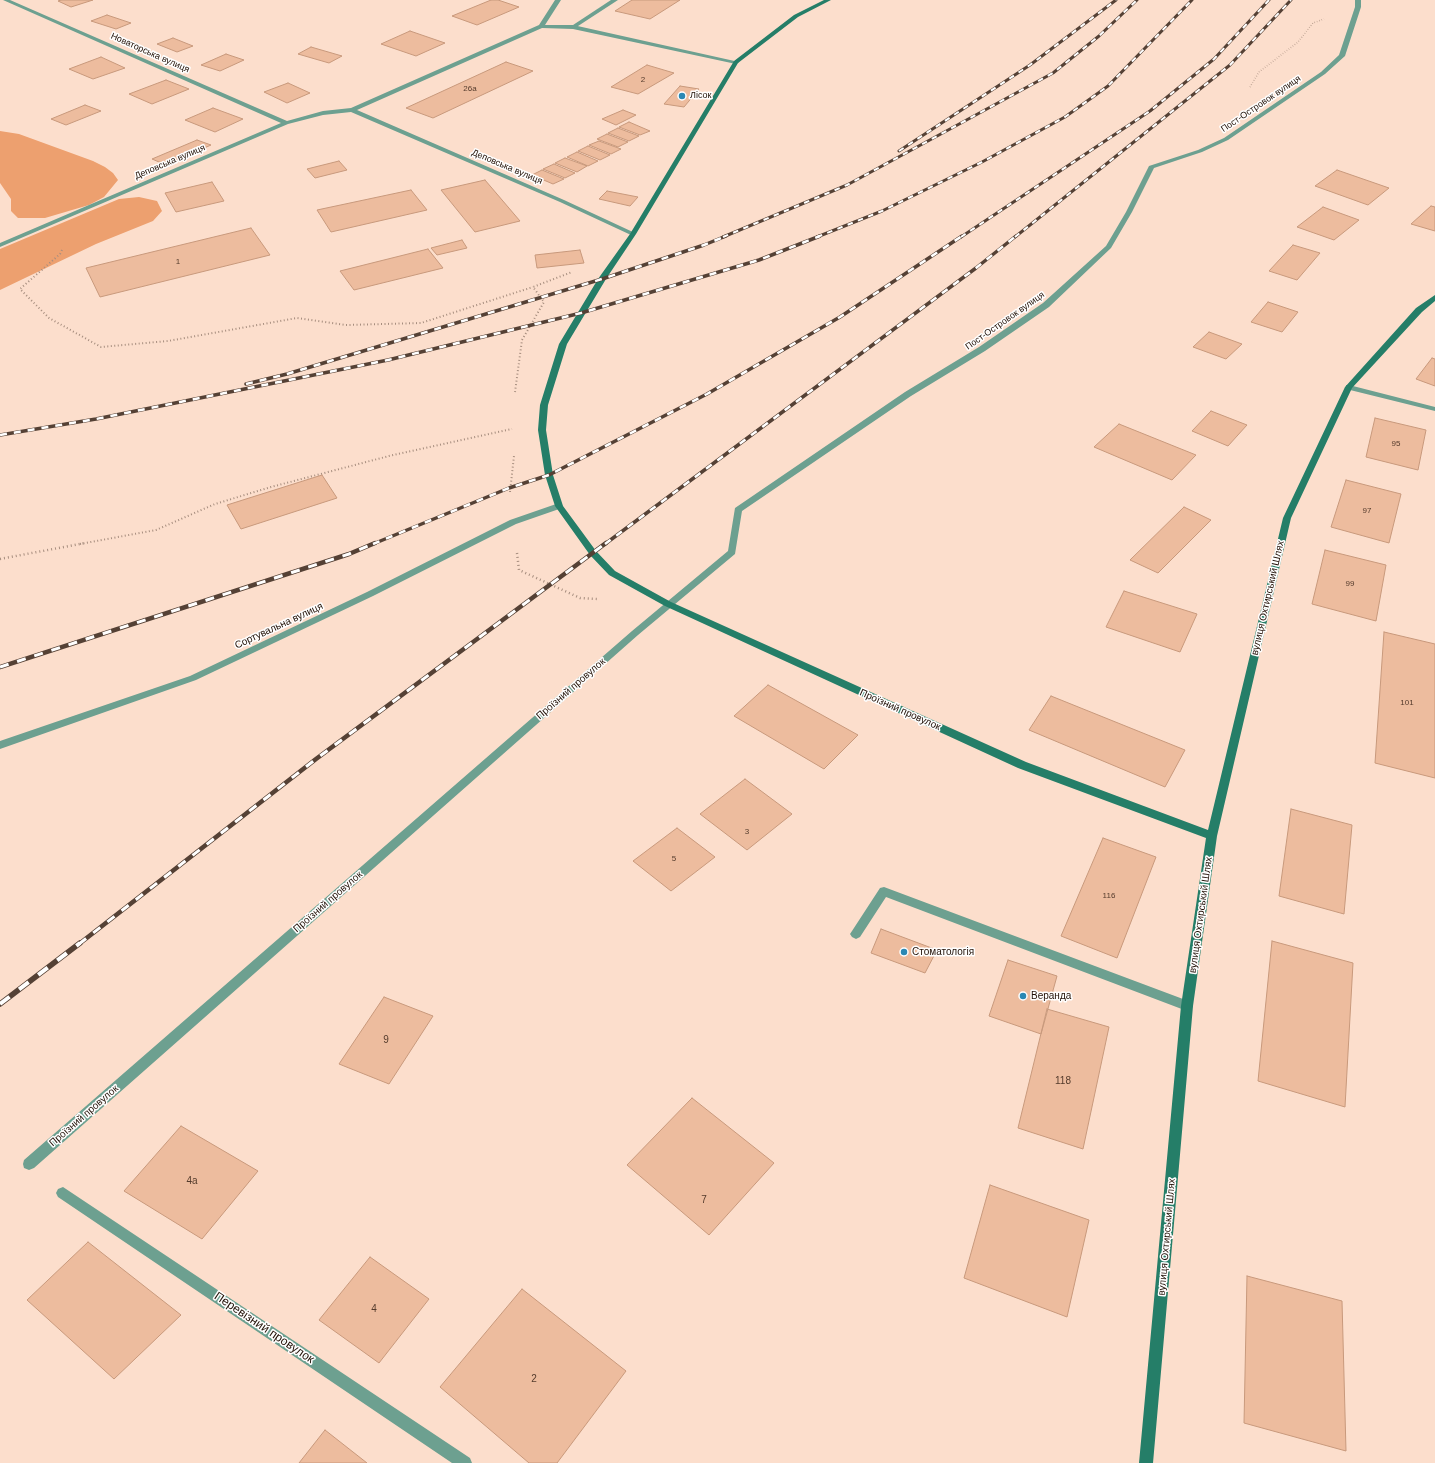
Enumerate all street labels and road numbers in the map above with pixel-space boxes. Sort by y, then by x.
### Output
street label: Новаторська вулиця [109,31,191,75]
street label: Пост-Островок вулиця [1219,73,1303,135]
street label: Деповська вулиця [133,142,207,182]
street label: Деповська вулиця [470,147,544,187]
street label: Пост-Островок вулиця [963,290,1047,352]
street label: вулиця Охтирський Шлях [1249,539,1287,657]
street label: Сортувальна вулиця [233,600,325,652]
street label: Проїзний провулок [534,656,608,722]
street label: Проїзний провулок [858,687,942,733]
street label: вулиця Охтирський Шлях [1187,856,1215,974]
street label: Проїзний провулок [291,869,365,935]
street label: Проїзний провулок [47,1083,121,1149]
street label: вулиця Охтирський Шлях [1156,1178,1178,1296]
street label: Перевізний провулок [211,1289,317,1367]

